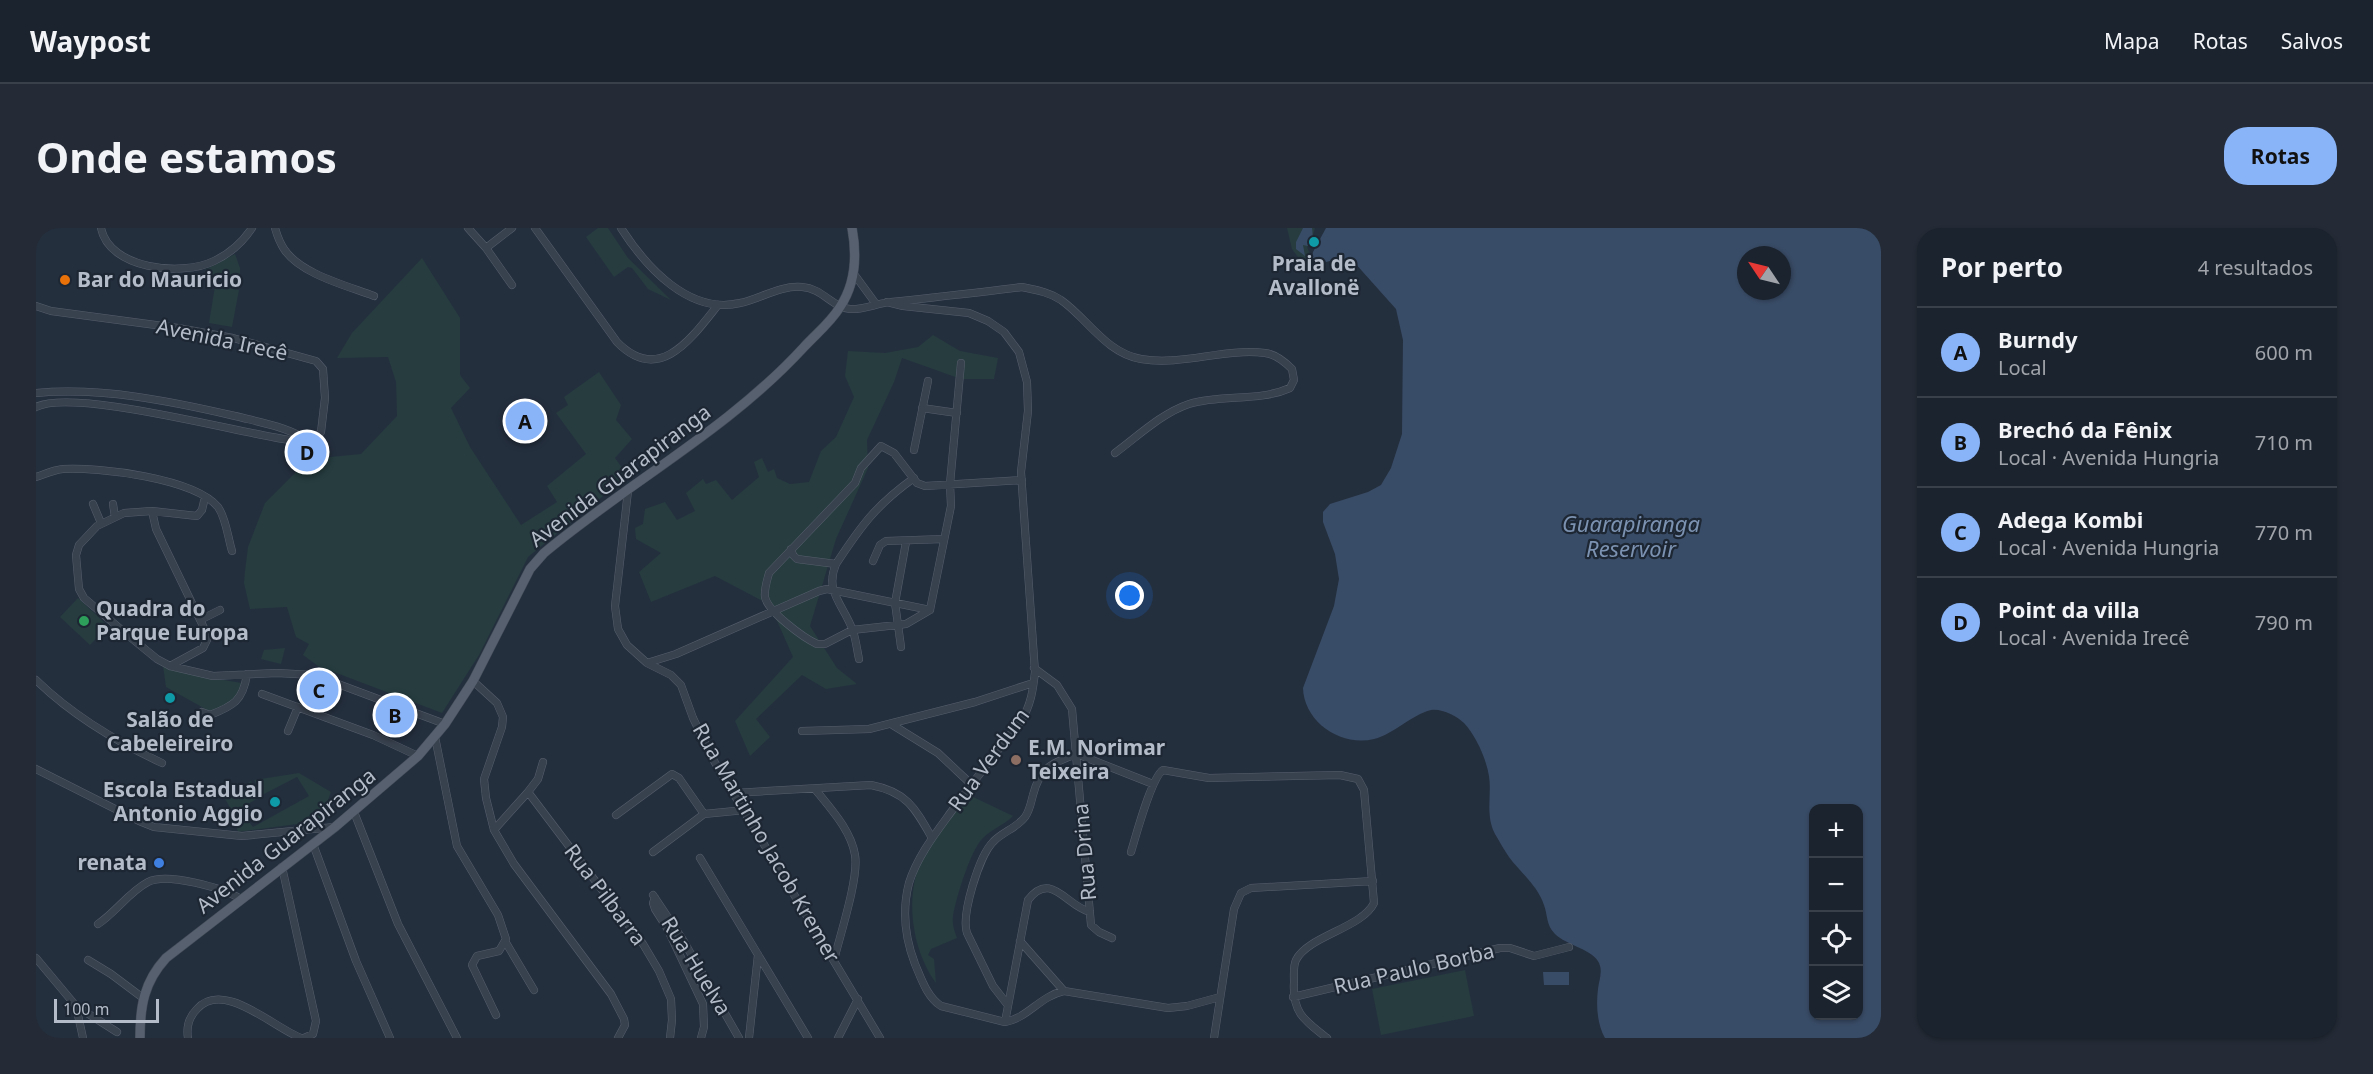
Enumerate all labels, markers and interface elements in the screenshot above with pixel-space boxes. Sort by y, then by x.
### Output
text: Waypost [30,22,151,60]
text: Mapa [2104,27,2160,55]
text: Rotas [2193,27,2248,55]
text: Salvos [2281,27,2343,55]
button: Rotas [2224,127,2337,185]
text: Onde estamos [36,128,337,185]
marker: Praia de Avallonë [1307,235,1321,249]
north arrow [1737,246,1791,300]
place label: Praia de Avallonë [1269,249,1359,301]
text: Por perto [1941,249,2063,285]
text: 4 resultados [2198,254,2313,281]
place label: Bar do Mauricio [77,265,242,293]
marker: Bar do Mauricio [58,273,72,287]
street label: Avenida Irecê [154,311,290,367]
text: Burndy [1998,324,2078,354]
text: A [1954,339,1967,366]
text: 600 m [2255,339,2313,366]
text: Local [1998,354,2047,381]
pin: A [506,398,544,444]
street label: Avenida Guarapiranga [524,400,716,552]
text: Brechó da Fênix [1998,414,2172,444]
text: B [1954,429,1967,456]
text: 710 m [2255,429,2313,456]
pin: D [288,430,326,474]
text: Local · Avenida Hungria [1998,444,2219,471]
text: Adega Kombi [1998,504,2143,534]
water label: Guarapiranga Reservoir [1562,508,1701,563]
text: C [1954,519,1967,546]
text: 770 m [2255,519,2313,546]
text: Local · Avenida Hungria [1998,534,2219,561]
your location [1115,581,1144,610]
place label: Quadra do Parque Europa [96,594,249,646]
text: Point da villa [1998,594,2140,624]
text: D [1953,609,1968,636]
text: 790 m [2255,609,2313,636]
marker: Quadra do Parque Europa [77,614,91,628]
text: Local · Avenida Irecê [1998,624,2190,651]
pin: C [300,668,338,712]
marker: Salão de Cabeleireiro [163,691,177,705]
pin: B [376,692,414,738]
street label: Rua Verdum [941,702,1035,817]
place label: Salão de Cabeleireiro [107,705,233,757]
street label: Rua Martinho Jacob Kremer [687,718,847,967]
place label: E.M. Norimar Teixeira [1028,733,1166,785]
marker: E.M. Norimar Teixeira [1009,753,1023,767]
street label: Avenida Guarapiranga [190,761,381,919]
place label: Escola Estadual Antonio Aggio [103,775,263,827]
marker: Escola Estadual Antonio Aggio [268,795,282,809]
street label: Rua Drina [1066,802,1102,902]
map controls [1809,804,1863,1020]
button: + [1809,804,1863,858]
street label: Rua Pilbarra [558,838,653,951]
place label: renata [78,848,147,876]
marker: renata [152,856,166,870]
button: − [1809,858,1863,912]
street label: Rua Huelva [655,911,738,1020]
button: locate [1809,912,1863,966]
street label: Rua Paulo Borba [1331,936,1497,1000]
button: layers [1809,966,1863,1020]
scale bar [54,996,159,1024]
text: 100 m [63,998,110,1020]

